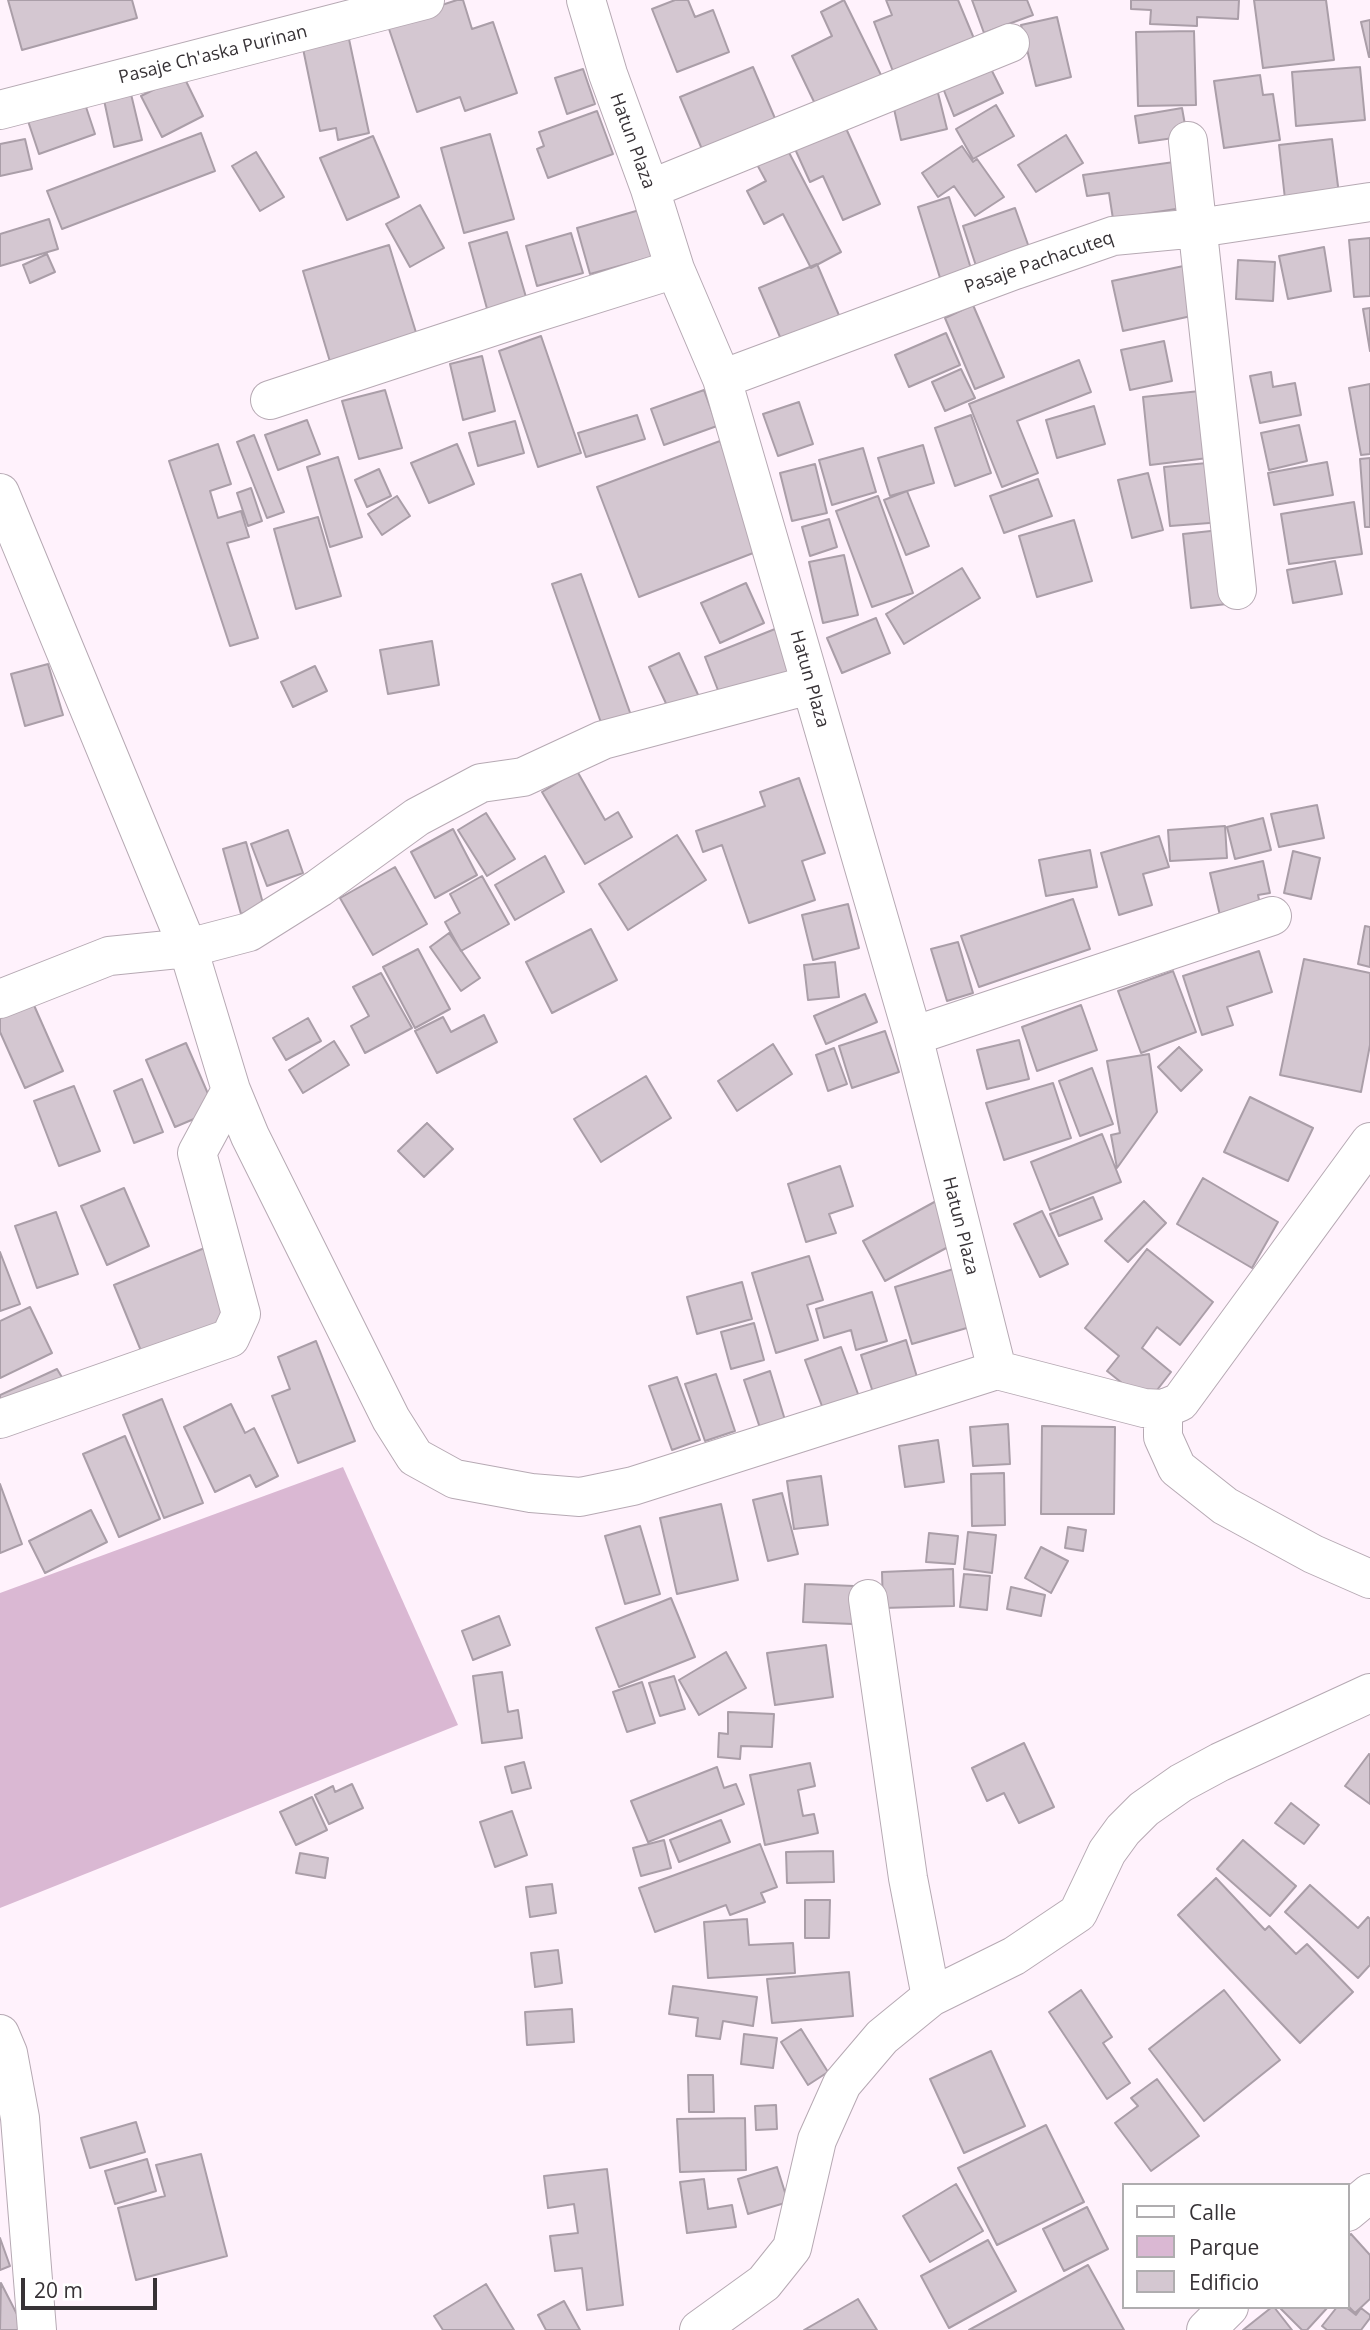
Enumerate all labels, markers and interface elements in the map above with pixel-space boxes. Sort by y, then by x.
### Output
street label: Pasaje Ch'aska Purinan [116,21,310,89]
street label: Hatun Plaza [605,90,659,192]
street label: Pasaje Pachacuteq [962,227,1116,299]
street label: Hatun Plaza [785,628,833,730]
street label: Hatun Plaza [937,1175,983,1277]
legend [1122,2183,1349,2309]
text: Calle [1189,2198,1236,2226]
text: Parque [1189,2233,1259,2261]
scale bar [24,2264,161,2308]
text: Edificio [1189,2268,1259,2296]
text: 20 m [34,2276,83,2304]

